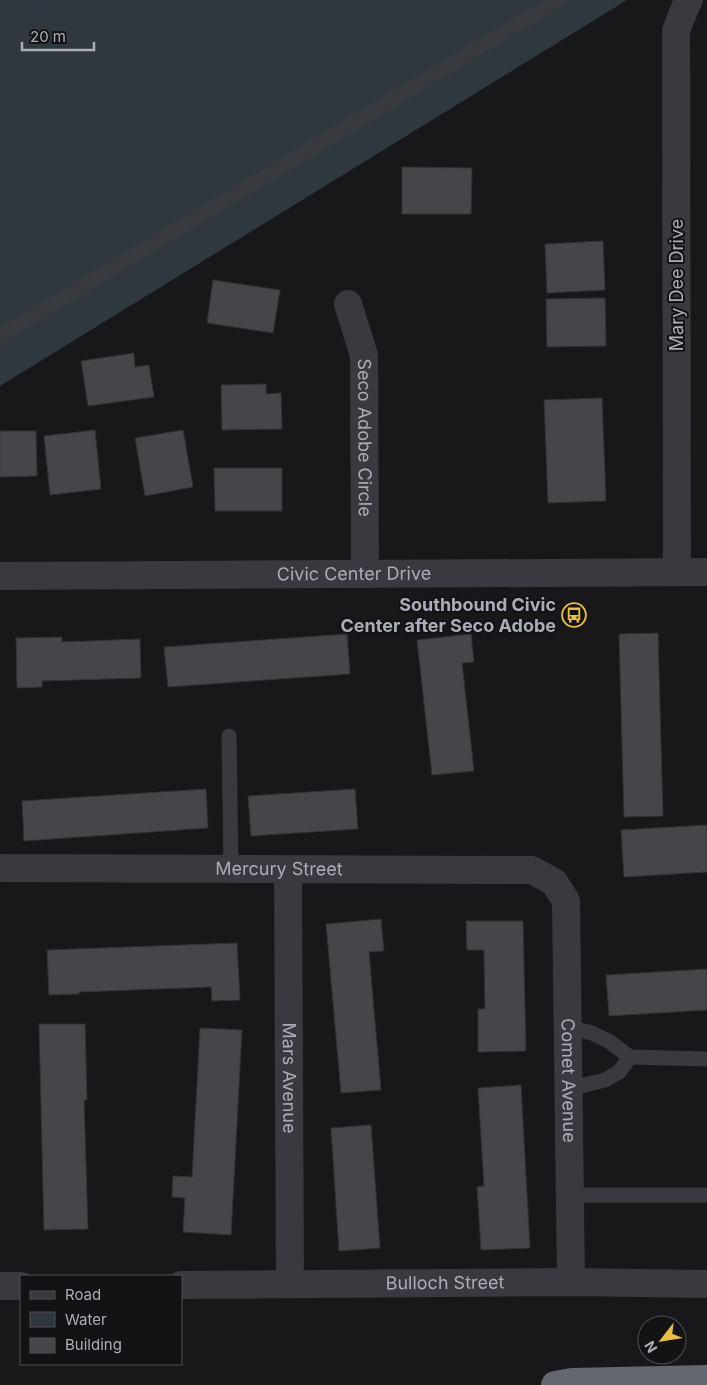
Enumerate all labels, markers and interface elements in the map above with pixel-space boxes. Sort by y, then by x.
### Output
scale bar [22,20,95,52]
text: 20 m [30,27,66,46]
street label: Mary Dee Drive [666,219,687,351]
street label: Seco Adobe Circle [354,358,376,517]
street label: Civic Center Drive [277,563,431,584]
place label: Southbound Civic Center after Seco Adobe [341,594,556,636]
bus stop icon: Southbound Civic Center after Seco Adobe [561,602,587,628]
street label: Mercury Street [215,858,343,879]
street label: Comet Avenue [558,1018,580,1143]
street label: Mars Avenue [279,1022,300,1134]
street label: Bulloch Street [386,1272,505,1293]
legend [20,1275,182,1365]
text: Road [65,1285,101,1304]
text: Water [65,1310,107,1329]
north arrow [637,1315,687,1365]
text: Building [65,1335,122,1354]
text: N [640,1338,660,1356]

